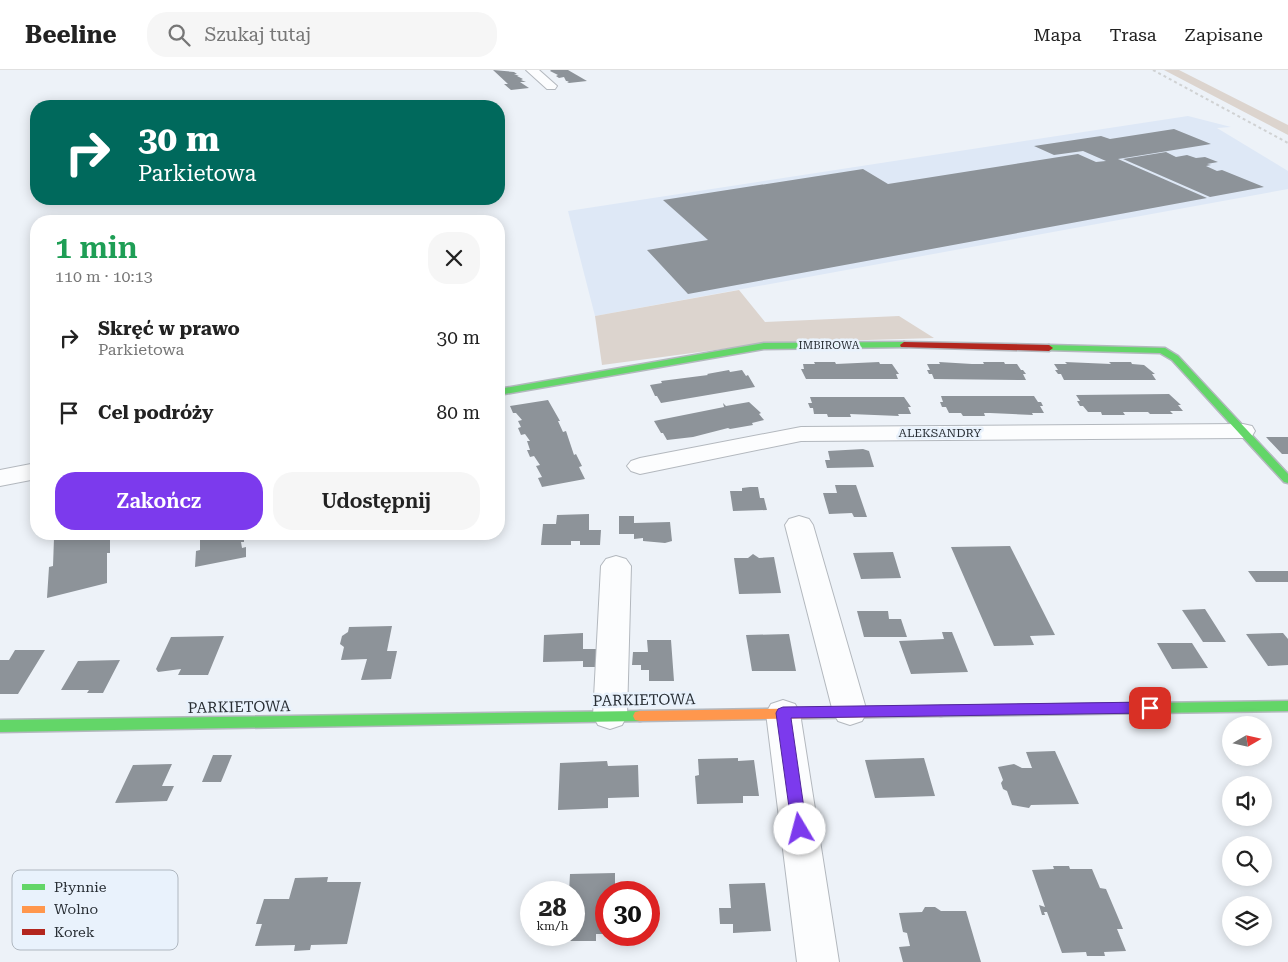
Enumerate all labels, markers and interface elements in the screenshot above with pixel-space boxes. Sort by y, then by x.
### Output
search box [147,12,497,57]
text: Beeline [25,21,117,49]
icon: search [165,21,193,49]
text: Szukaj tutaj [205,23,311,46]
text: Mapa [1033,24,1081,45]
text: Trasa [1109,24,1157,45]
text: Zapisane [1185,24,1263,45]
text: 30 m [138,119,220,160]
icon: right [55,120,120,185]
text: Parkietowa [138,161,256,186]
text: 1 min [55,230,138,265]
button: close [428,232,480,284]
text: 110 m · 10:13 [55,267,153,286]
text: Skręć w prawo [98,317,240,340]
icon: right [55,324,83,352]
text: 30 m [437,326,480,349]
street label: IMBIROWA [799,339,860,352]
text: Parkietowa [98,340,184,359]
icon: arrive [55,399,83,427]
text: Cel podróży [98,401,213,424]
text: 80 m [437,401,480,424]
street label: ALEKSANDRY [899,426,982,440]
button: Zakończ [55,472,263,530]
button: Udostępnij [273,472,480,530]
pin [1129,687,1171,729]
street label: PARKIETOWA [593,690,696,710]
icon: arrive [1136,694,1164,722]
street label: PARKIETOWA [188,697,291,717]
north arrow [1222,716,1272,766]
map controls [1222,716,1272,946]
button: sound [1222,776,1272,826]
position arrow [773,802,825,854]
button: search [1222,836,1272,886]
legend [12,870,178,950]
text: Płynnie [54,879,107,895]
speed limit sign: 30 [595,881,660,946]
text: 28 [538,893,567,922]
button: layers [1222,896,1272,946]
text: Wolno [54,901,98,917]
text: km/h [536,919,569,933]
text: Korek [54,924,95,940]

